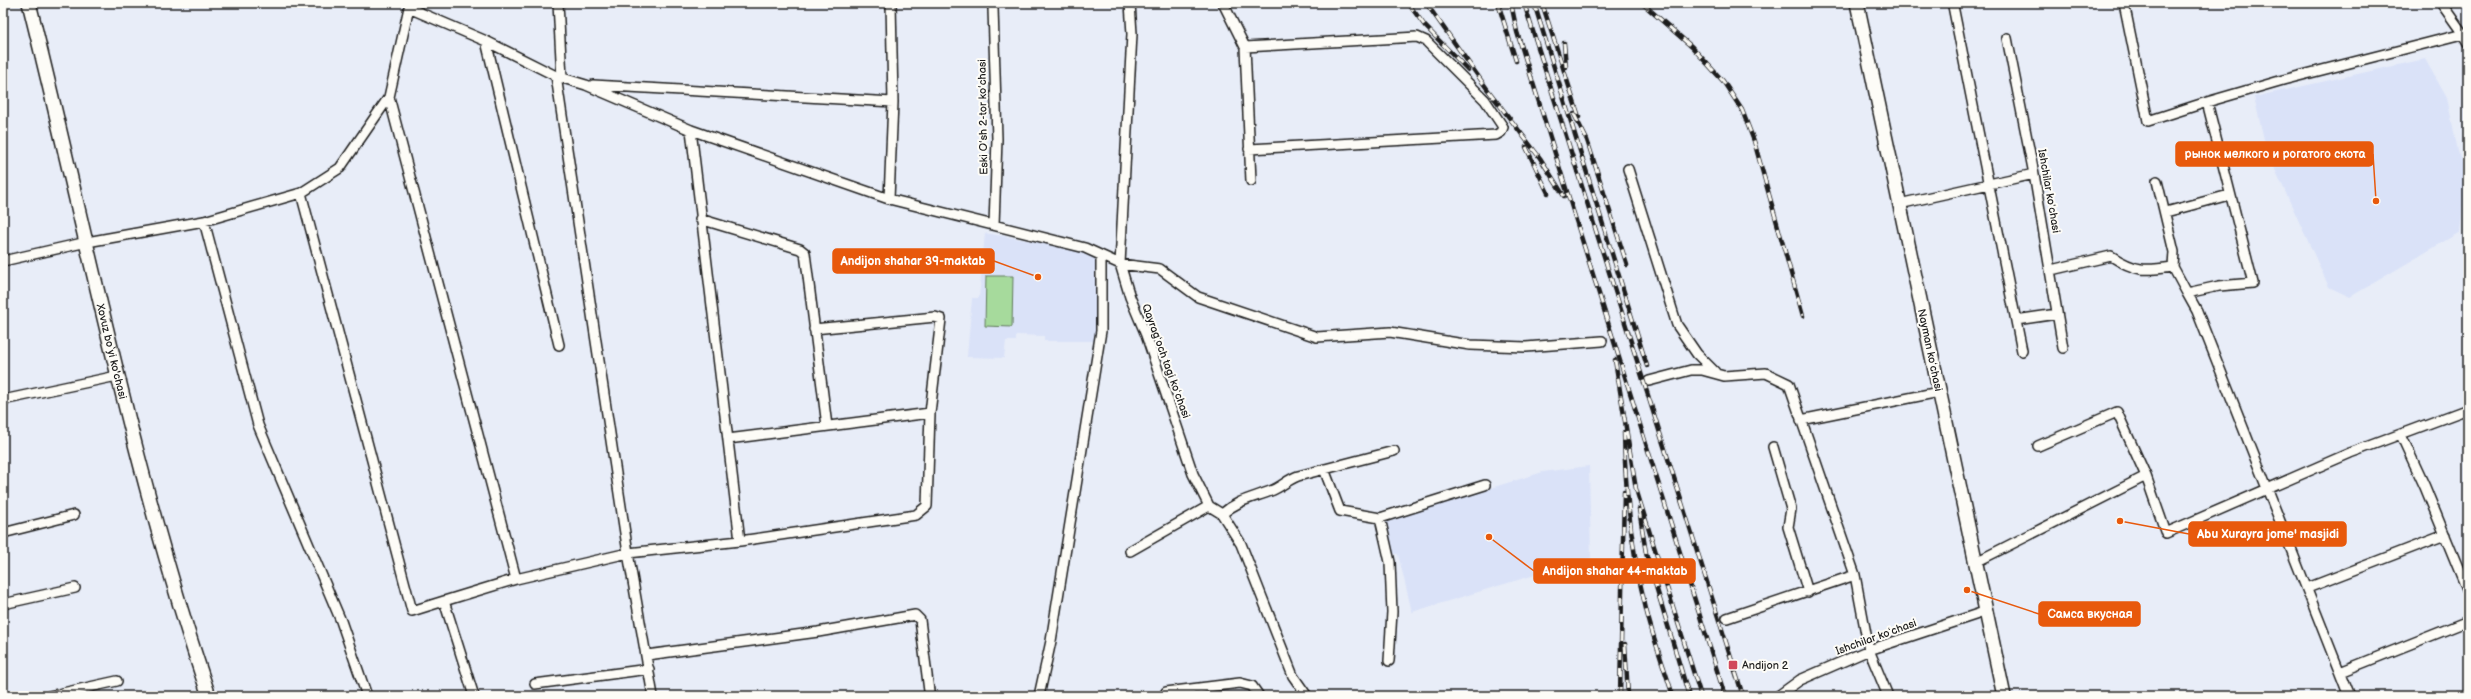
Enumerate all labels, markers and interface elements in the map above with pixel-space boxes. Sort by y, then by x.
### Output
street label: Eski Oʻsh 2-tor koʻchasi [975,59,991,175]
callout: рынок мелкого и рогатого скота [2176,142,2373,166]
text: рынок мелкого и рогатого скота [2185,147,2366,162]
street label: Ishchilar koʻchasi [2035,148,2063,234]
callout: Andijon shahar 39-maktab [833,249,994,273]
text: Andijon shahar 39-maktab [840,254,985,269]
street label: Xovuz bo‘yi ko'chasi [94,301,130,400]
street label: Qayragʻoch tagi koʻchasi [1139,302,1193,420]
street label: Nayman koʻchasi [1915,308,1945,392]
callout: Abu Xurayra jome' masjidi [2189,522,2346,546]
text: Abu Xurayra jome' masjidi [2196,527,2339,542]
callout: Andijon shahar 44-maktab [1534,559,1695,583]
text: Andijon shahar 44-maktab [1541,564,1688,579]
callout: Самса вкусная [2039,602,2140,626]
text: Самса вкусная [2047,607,2133,622]
street label: Ishchilar koʻchasi [1834,616,1918,658]
marker: Andijon 2 [1727,659,1739,671]
place label: Andijon 2 [1742,659,1789,672]

